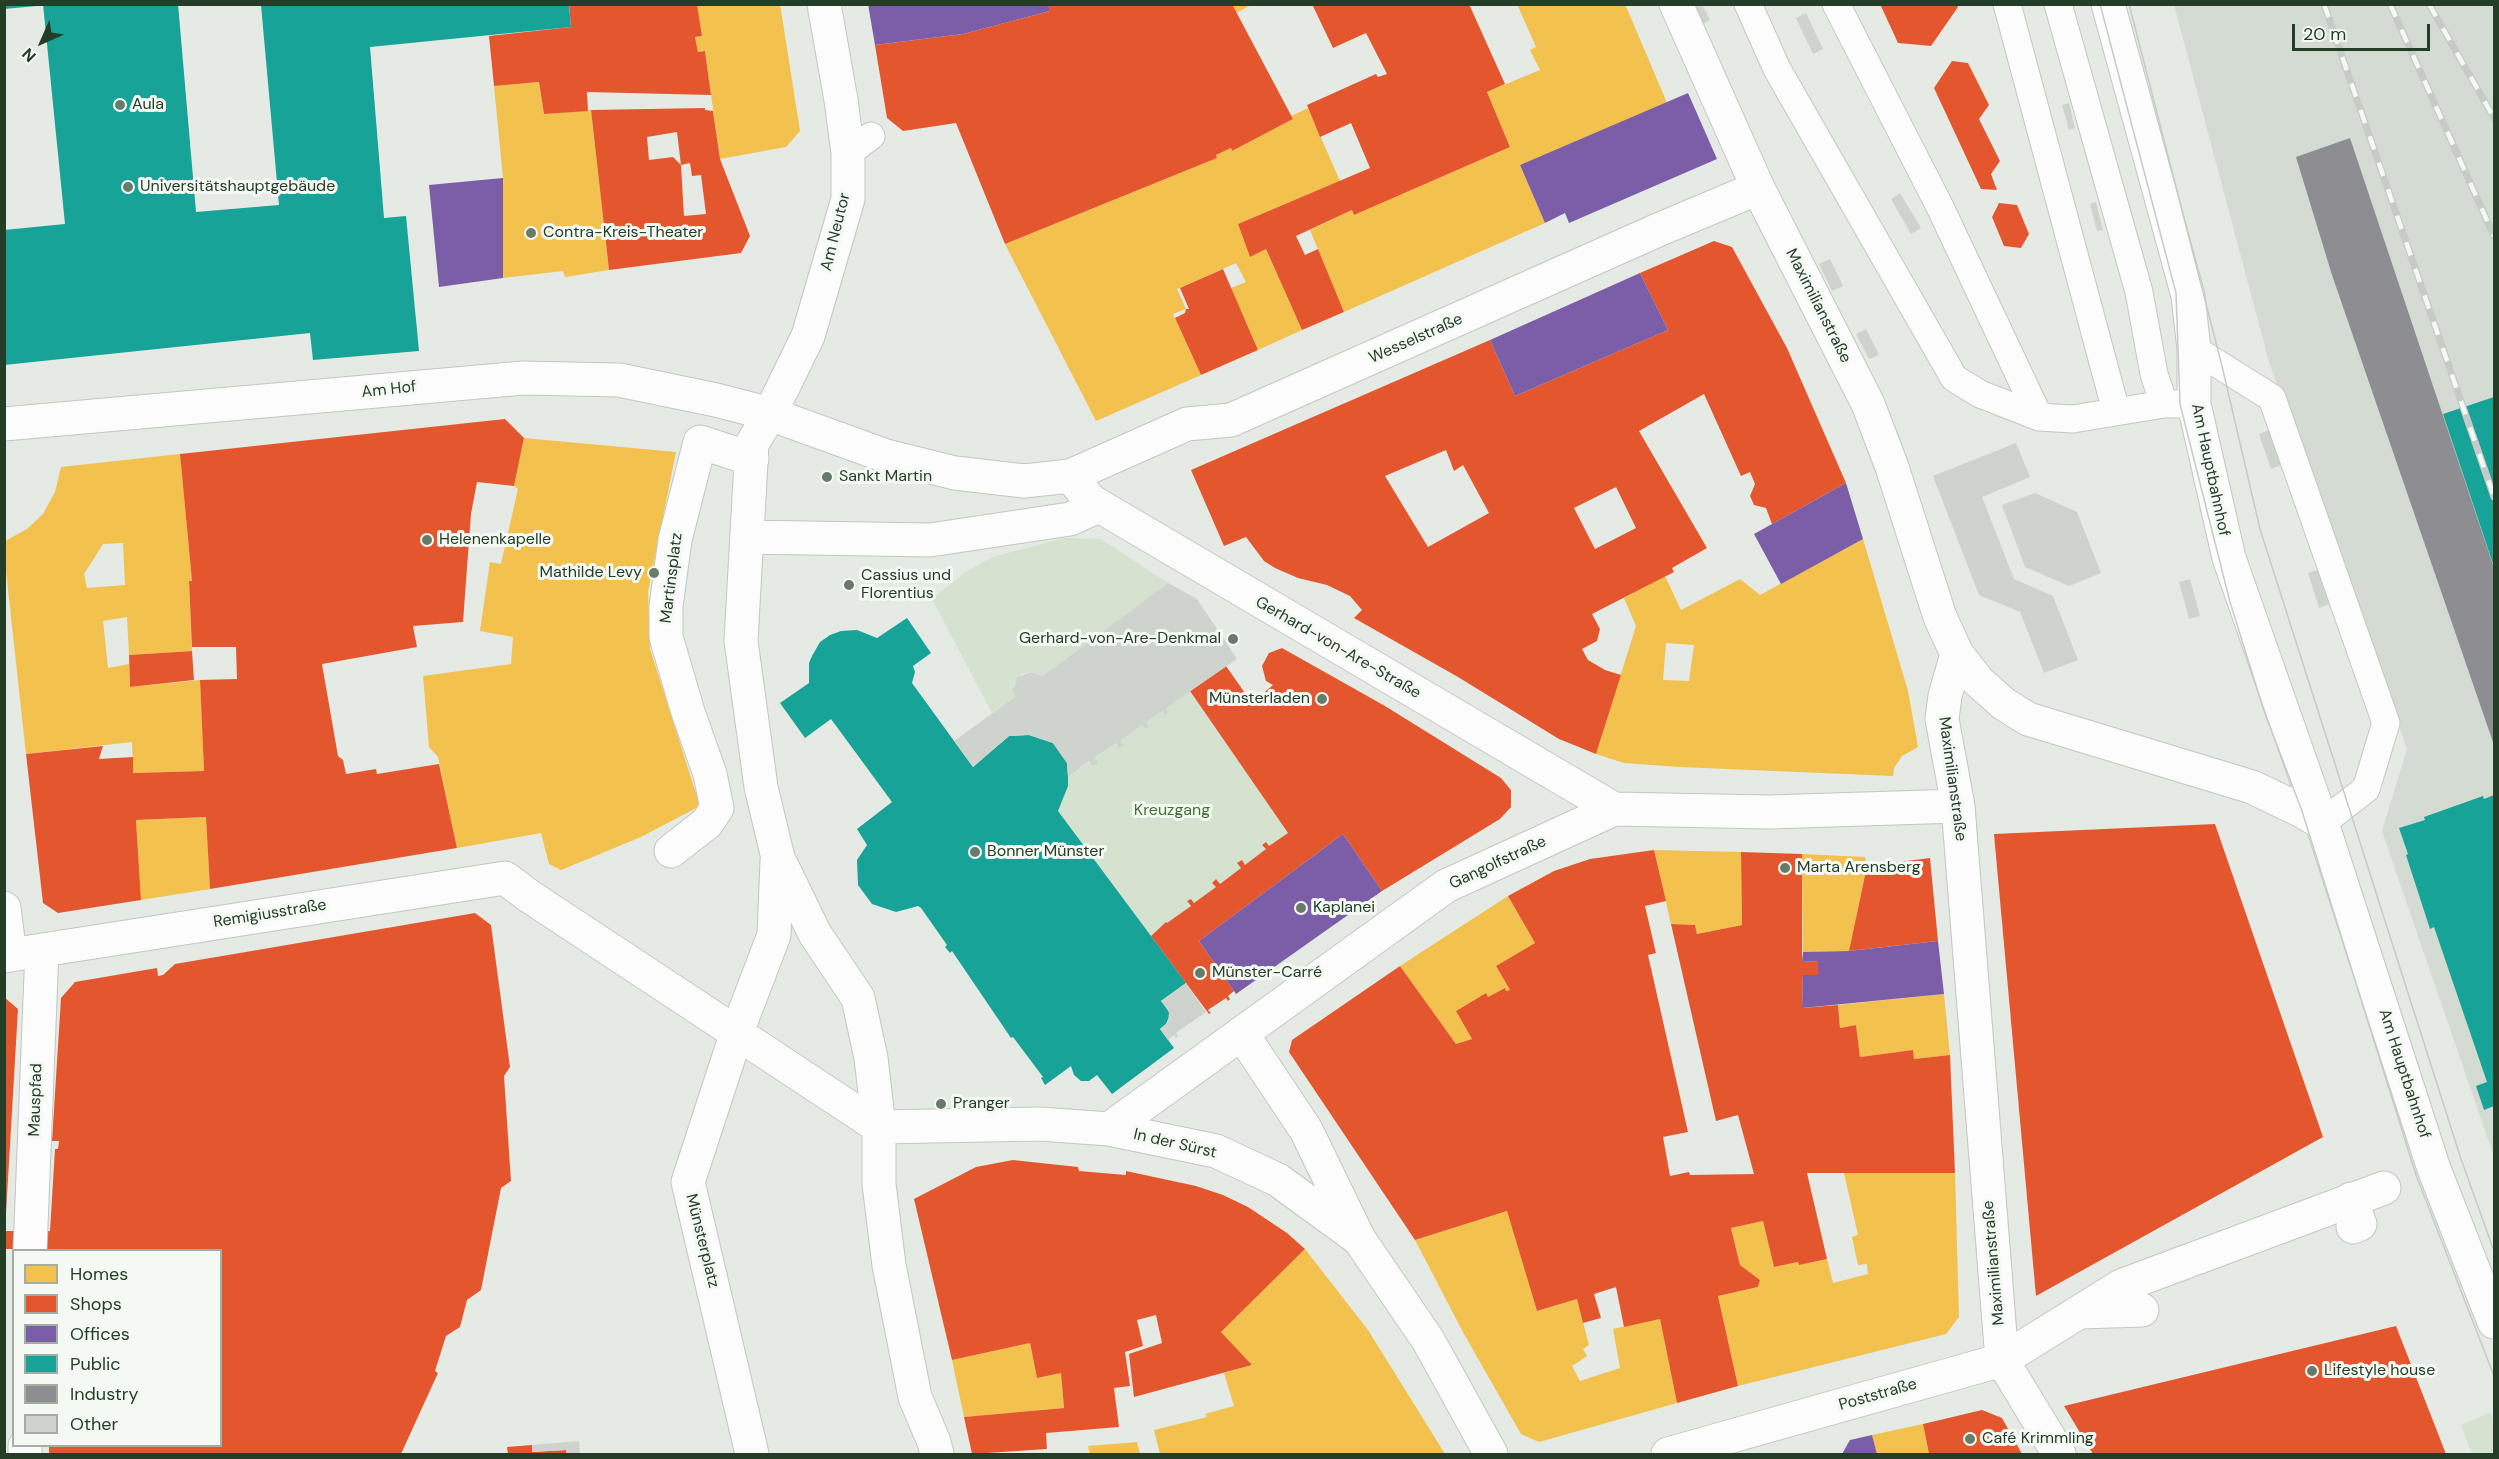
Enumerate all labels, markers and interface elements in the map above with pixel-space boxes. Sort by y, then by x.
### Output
north arrow [12,12,72,72]
scale bar [2295,12,2433,50]
text: 20 m [2303,22,2346,46]
text: N [17,44,40,67]
place label: Aula [132,95,164,115]
marker: Aula [113,98,127,112]
place label: Universitätshauptgebäude [140,177,335,197]
marker: Universitätshauptgebäude [121,180,135,194]
street label: Am Neutor [817,191,855,273]
place label: Contra-Kreis-Theater [543,223,703,243]
marker: Contra-Kreis-Theater [524,226,538,240]
street label: Maximilianstraße [1781,246,1855,366]
street label: Wesselstraße [1366,310,1466,368]
street label: Am Hof [361,378,417,402]
street label: Am Hauptbahnhof [2187,402,2233,538]
place label: Sankt Martin [839,467,932,487]
marker: Sankt Martin [820,470,834,484]
place label: Helenenkapelle [439,530,551,550]
street label: Martinsplatz [657,532,687,624]
marker: Helenenkapelle [420,533,434,547]
place label: Mathilde Levy [540,563,642,583]
marker: Mathilde Levy [647,566,661,580]
place label: Cassius und Florentius [861,566,951,604]
marker: Cassius und Florentius [842,578,856,592]
street label: Gerhard-von-Are-Straße [1252,593,1424,703]
place label: Gerhard-von-Are-Denkmal [1019,629,1221,649]
marker: Gerhard-von-Are-Denkmal [1226,632,1240,646]
place label: Münsterladen [1209,689,1310,709]
marker: Münsterladen [1315,692,1329,706]
street label: Maximilianstraße [1934,716,1970,842]
park label: Kreuzgang [1134,801,1210,821]
street label: Gangolfstraße [1446,832,1550,894]
place label: Bonner Münster [987,842,1104,862]
marker: Bonner Münster [968,845,982,859]
place label: Marta Arensberg [1797,858,1921,878]
marker: Marta Arensberg [1778,861,1792,875]
street label: Remigiusstraße [212,896,328,932]
place label: Kaplanei [1313,898,1375,918]
marker: Kaplanei [1294,901,1308,915]
place label: Münster-Carré [1212,963,1322,983]
marker: Münster-Carré [1193,966,1207,980]
street label: Am Hauptbahnhof [2374,1007,2434,1141]
street label: Mauspfad [25,1063,47,1137]
place label: Pranger [953,1094,1010,1114]
marker: Pranger [934,1097,948,1111]
street label: In der Sürst [1132,1125,1218,1163]
street label: Münsterplatz [681,1192,723,1290]
street label: Maximilianstraße [1979,1200,2009,1326]
legend [12,1249,222,1447]
text: Homes [70,1262,128,1286]
text: Shops [70,1292,122,1316]
text: Offices [70,1322,130,1346]
text: Public [70,1352,121,1376]
place label: Lifestyle house [2324,1361,2435,1381]
marker: Lifestyle house [2305,1364,2319,1378]
street label: Poststraße [1837,1375,1919,1415]
text: Industry [70,1382,139,1406]
text: Other [70,1412,118,1436]
place label: Café Krimmling [1982,1429,2094,1449]
marker: Café Krimmling [1963,1432,1977,1446]

